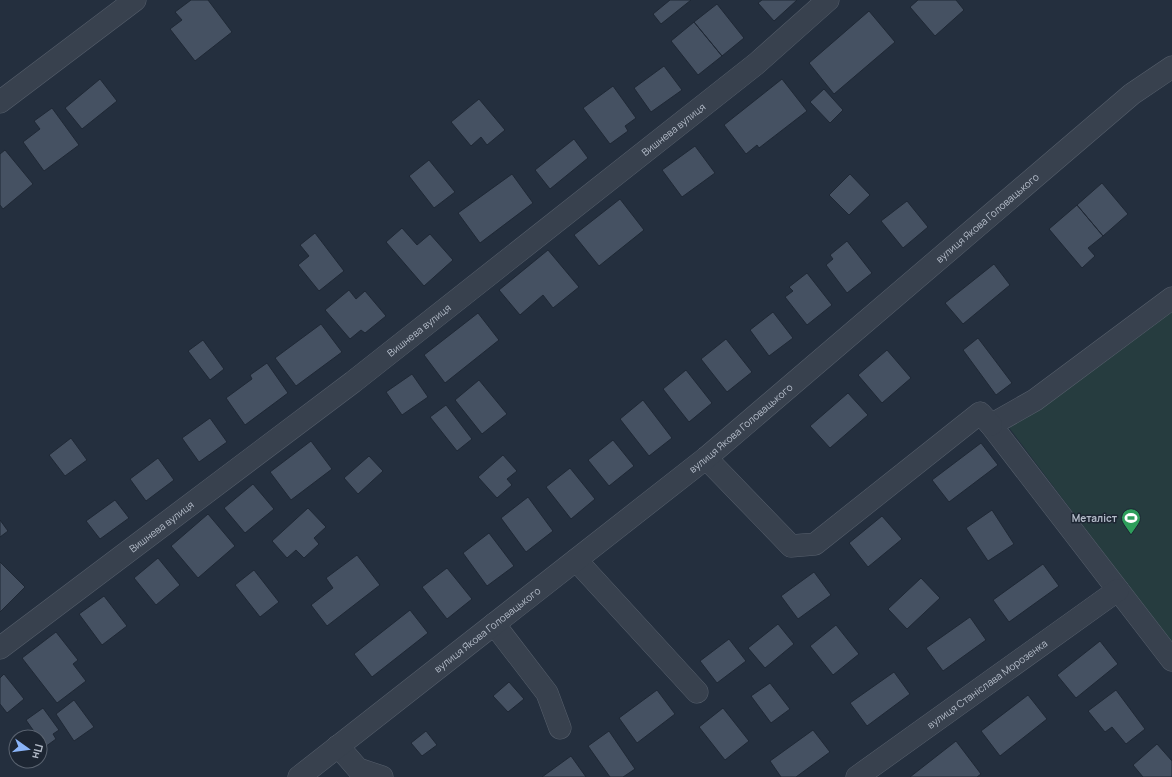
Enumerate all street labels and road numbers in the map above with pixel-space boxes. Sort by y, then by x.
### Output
street label: Вишнева вулиця [638,100,708,159]
street label: вулиця Якова Головацького [933,170,1042,266]
street label: Вишнева вулиця [384,300,454,360]
street label: вулиця Якова Головацького [686,380,796,476]
street label: Вишнева вулиця [126,497,197,555]
street label: вулиця Якова Головацького [431,583,543,676]
street label: вулиця Станіслава Морозенка [924,636,1050,732]

